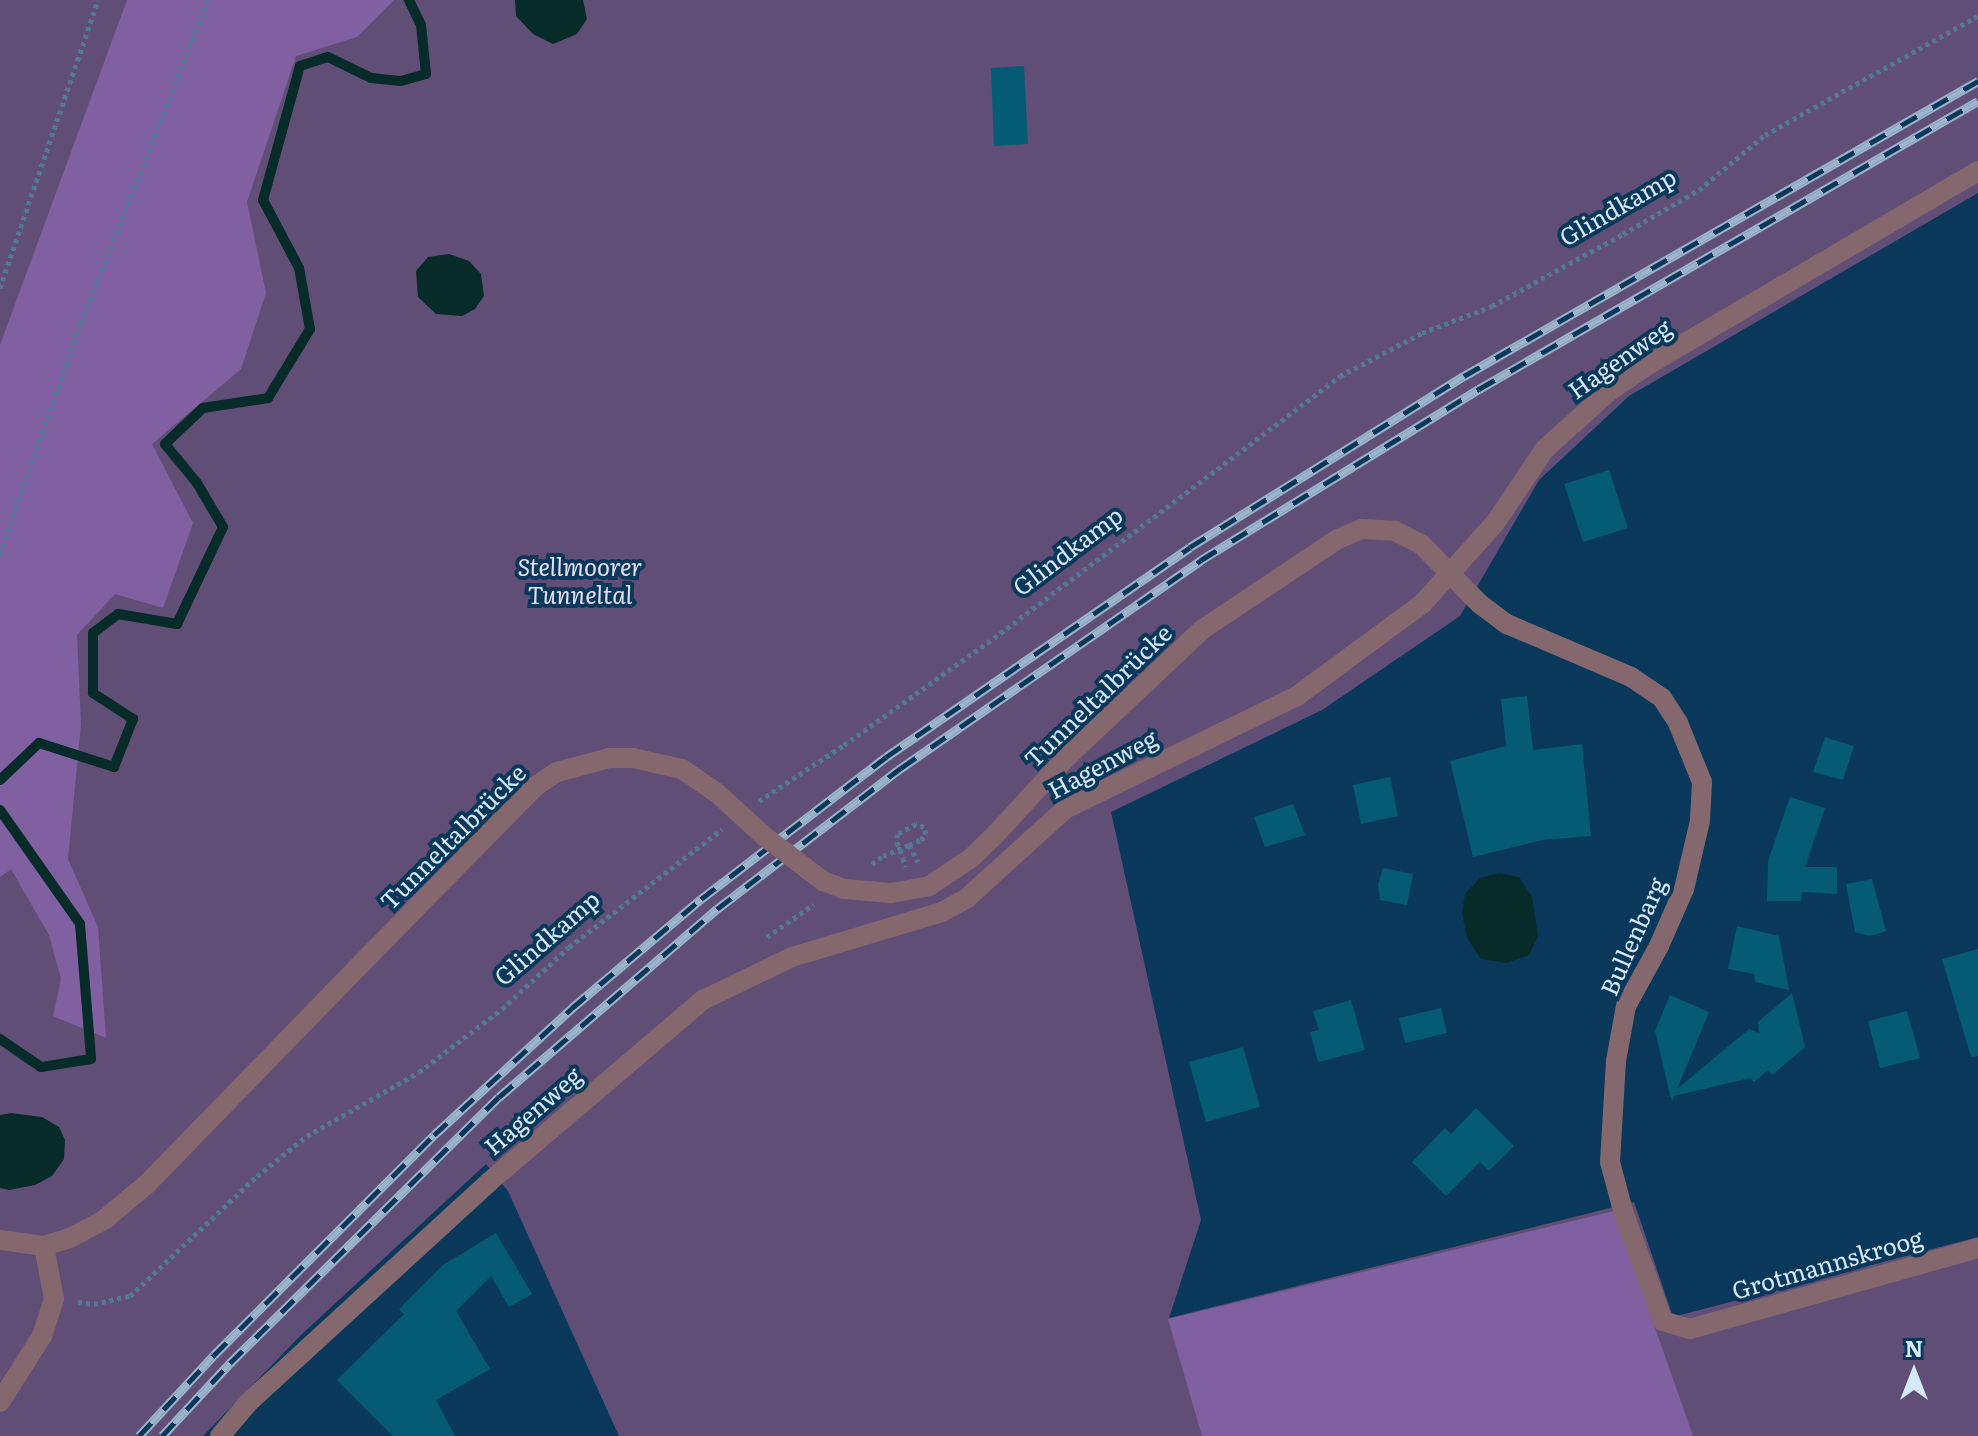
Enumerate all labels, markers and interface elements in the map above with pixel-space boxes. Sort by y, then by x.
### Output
street label: Glindkamp [1554,161,1680,251]
street label: Hagenweg [1562,312,1676,404]
street label: Glindkamp [1007,499,1127,601]
park label: Stellmoorer Tunneltal [518,552,642,608]
street label: Tunneltalbrücke [1017,617,1177,773]
street label: Hagenweg [1043,722,1161,804]
street label: Tunneltalbrücke [373,757,531,915]
street label: Bullenbarg [1593,872,1671,1000]
street label: Glindkamp [488,884,604,990]
street label: Hagenweg [478,1060,586,1160]
street label: Grotmannskroog [1728,1222,1926,1304]
text: N [1905,1331,1923,1364]
north arrow [1874,1332,1954,1412]

